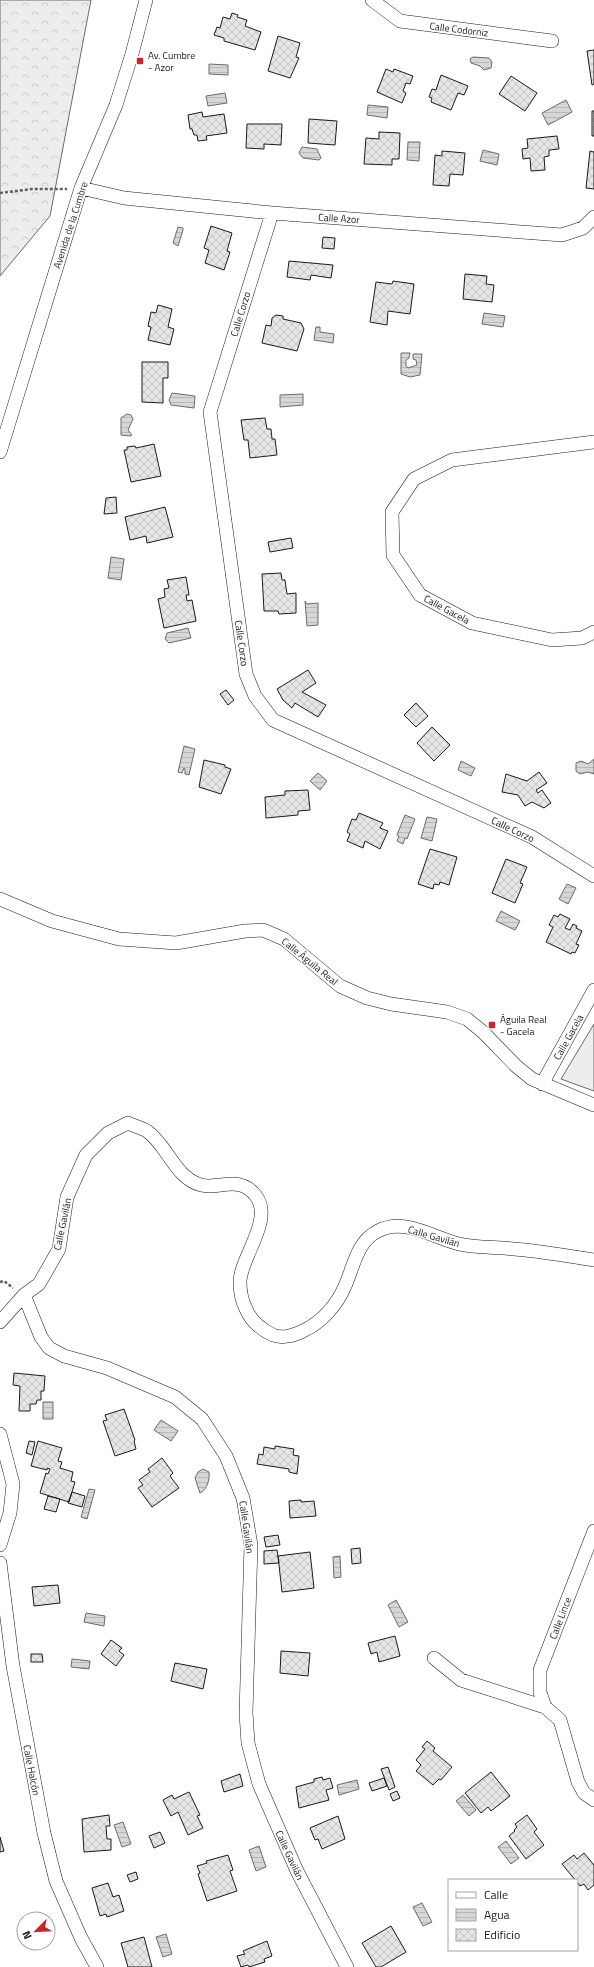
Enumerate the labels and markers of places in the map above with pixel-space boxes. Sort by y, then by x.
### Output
place label: Av. Cumbre - Azor [148,48,195,75]
marker: Av. Cumbre - Azor [135,56,145,66]
place label: Águila Real - Gacela [500,1012,546,1039]
marker: Águila Real - Gacela [487,1020,497,1030]

